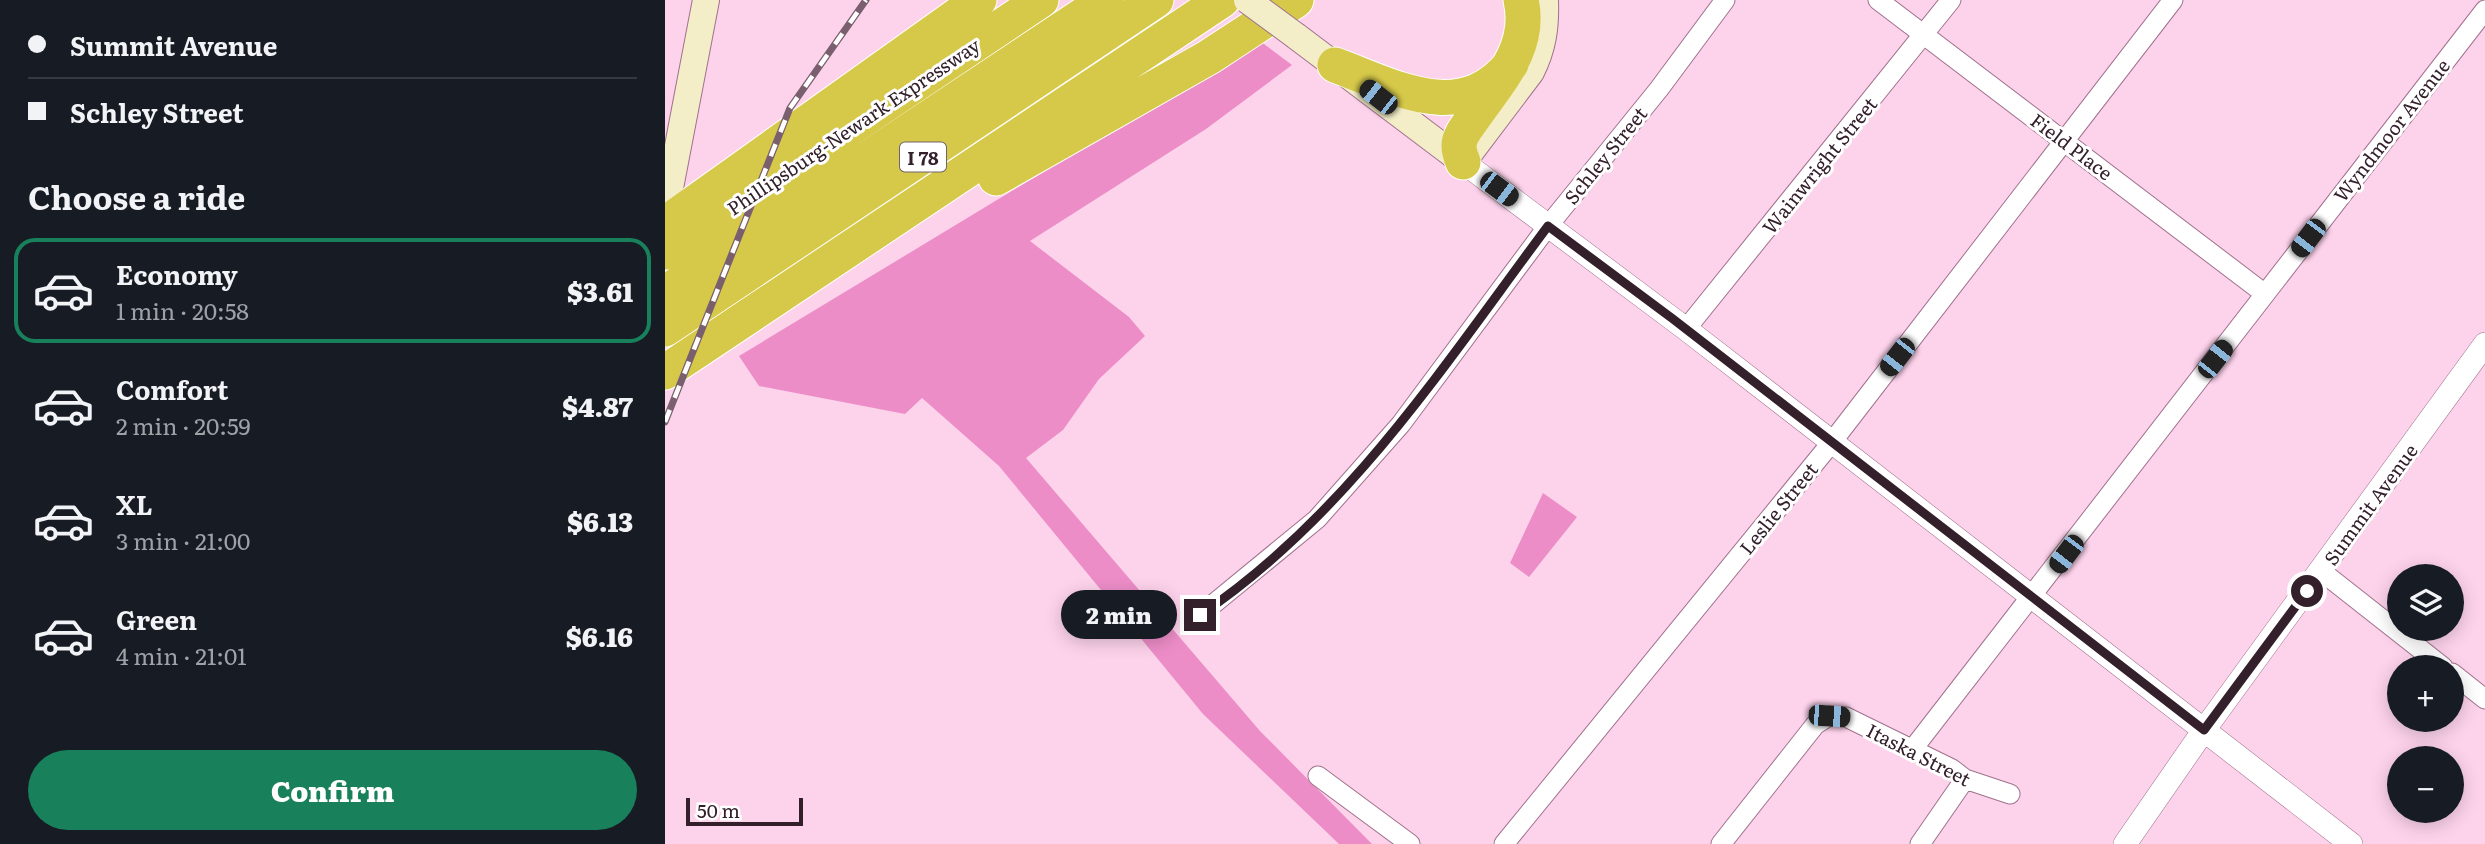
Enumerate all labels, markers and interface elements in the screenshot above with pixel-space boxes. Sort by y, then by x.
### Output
text: Summit Avenue [70,25,277,64]
street label: Phillipsburg-Newark Expressway [721,31,985,221]
street label: Wyndmoor Avenue [2326,52,2456,208]
car [1355,76,1402,118]
street label: Wainwright Street [1755,90,1883,239]
text: Schley Street [70,92,244,131]
street label: Schley Street [1557,100,1653,210]
street label: Field Place [2025,106,2119,186]
road number: I 78 [900,142,946,172]
car [1476,168,1523,210]
text: Choose a ride [28,172,245,220]
car [2287,215,2330,261]
text: Economy [116,254,238,293]
icon: car [32,259,95,322]
text: $3.61 [567,271,633,310]
text: 1 min · 20:58 [116,293,249,327]
car [1876,334,1919,380]
car [2194,336,2237,382]
text: Comfort [116,369,228,408]
icon: car [32,374,95,437]
text: $4.87 [562,386,633,425]
text: 2 min · 20:59 [116,408,251,442]
street label: Summit Avenue [2316,437,2424,570]
street label: Leslie Street [1732,456,1824,560]
text: XL [116,484,153,523]
icon: car [32,489,95,552]
text: $6.13 [567,501,633,540]
text: 3 min · 21:00 [116,523,250,557]
car [2045,531,2088,577]
map controls [2387,564,2464,823]
button: layers [2387,564,2464,641]
route start [2291,575,2323,607]
callout: 2 min [1060,590,1175,640]
text: 2 min [1086,597,1152,631]
text: Green [116,599,197,638]
route end [1184,599,1216,631]
icon: car [32,604,95,667]
text: $6.16 [566,616,633,655]
text: 4 min · 21:01 [116,638,247,672]
button: + [2387,655,2464,732]
car [1808,704,1851,728]
street label: Itaska Street [1862,716,1976,792]
button: − [2387,746,2464,823]
button: Confirm [28,750,637,830]
scale bar [686,795,803,827]
text: 50 m [697,796,740,824]

